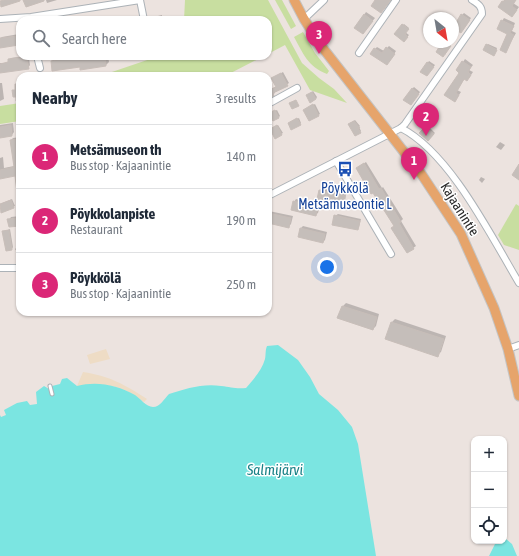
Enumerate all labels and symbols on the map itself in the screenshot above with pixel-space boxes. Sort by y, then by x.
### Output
north arrow [423,12,459,48]
pin: 3 [306,21,332,54]
pin: 2 [413,103,439,136]
pin: 1 [401,147,427,180]
bus stop icon: Pöykkölä Metsämuseontie L [336,160,354,178]
street label: Kajaanintie [437,179,483,239]
place label: Pöykkölä Metsämuseontie L [298,180,392,212]
your location [317,257,337,277]
water label: Salmijärvi [246,461,304,478]

